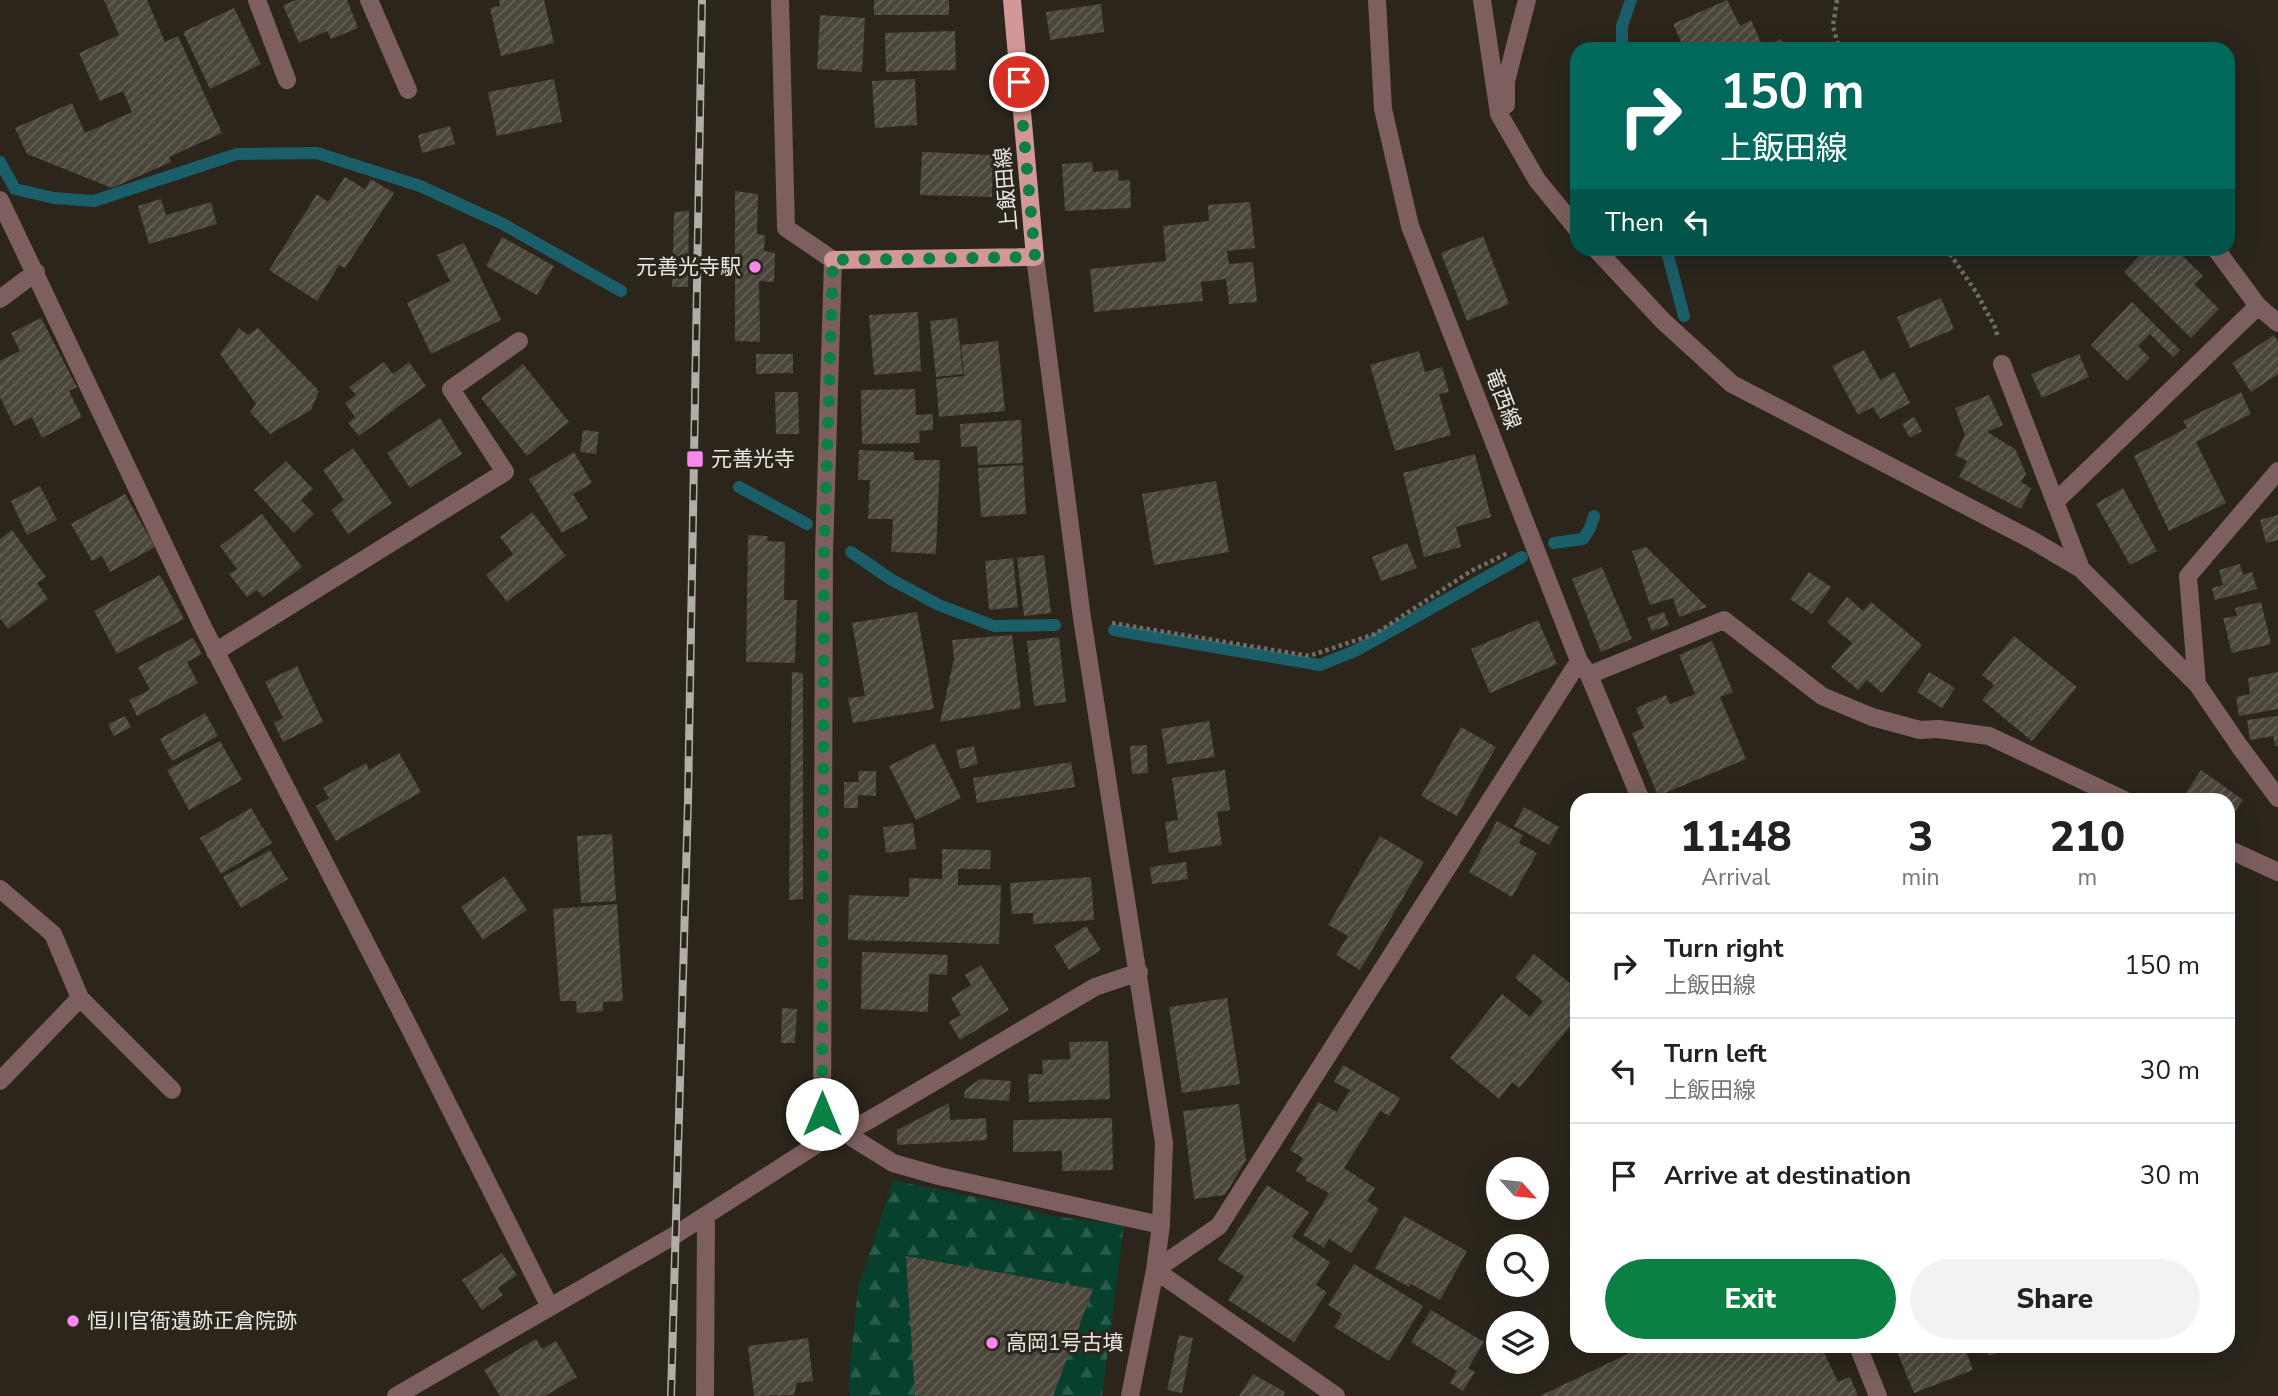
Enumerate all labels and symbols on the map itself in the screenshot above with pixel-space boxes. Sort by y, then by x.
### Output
pin [989,52,1049,112]
street label: 上飯田線 [988,146,1024,232]
place label: 元善光寺駅 [636,253,741,281]
marker: 元善光寺駅 [747,259,763,275]
street label: 竜西線 [1479,365,1527,433]
place label: 元善光寺 [711,445,795,473]
marker: 元善光寺 [685,449,705,469]
position arrow [785,1077,859,1151]
north arrow [1486,1157,1549,1220]
place label: 恒川官衙遺跡正倉院跡 [87,1307,297,1335]
marker: 恒川官衙遺跡正倉院跡 [65,1313,81,1329]
place label: 高岡1号古墳 [1006,1329,1124,1357]
marker: 高岡1号古墳 [984,1335,1000,1351]

